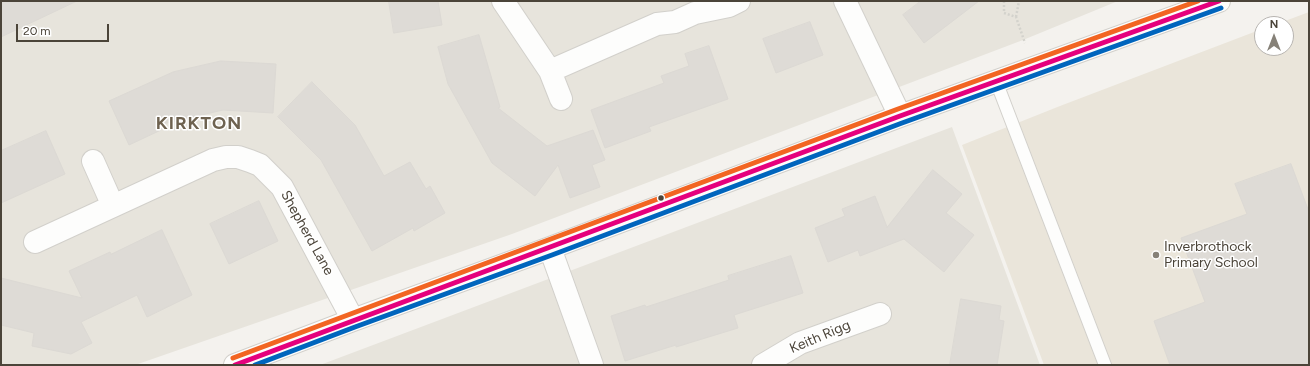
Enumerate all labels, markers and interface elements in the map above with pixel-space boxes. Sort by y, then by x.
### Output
scale bar [18,16,111,42]
north arrow [1254,16,1294,56]
text: N [1270,18,1278,31]
text: 20 m [23,24,51,38]
district label: KIRKTON [156,113,242,135]
street label: Shepherd Lane [277,188,337,278]
unlabelled marker [656,193,666,203]
place label: Inverbrothock Primary School [1164,239,1258,272]
marker: Inverbrothock Primary School [1151,250,1161,260]
street label: Keith Rigg [787,317,853,357]

